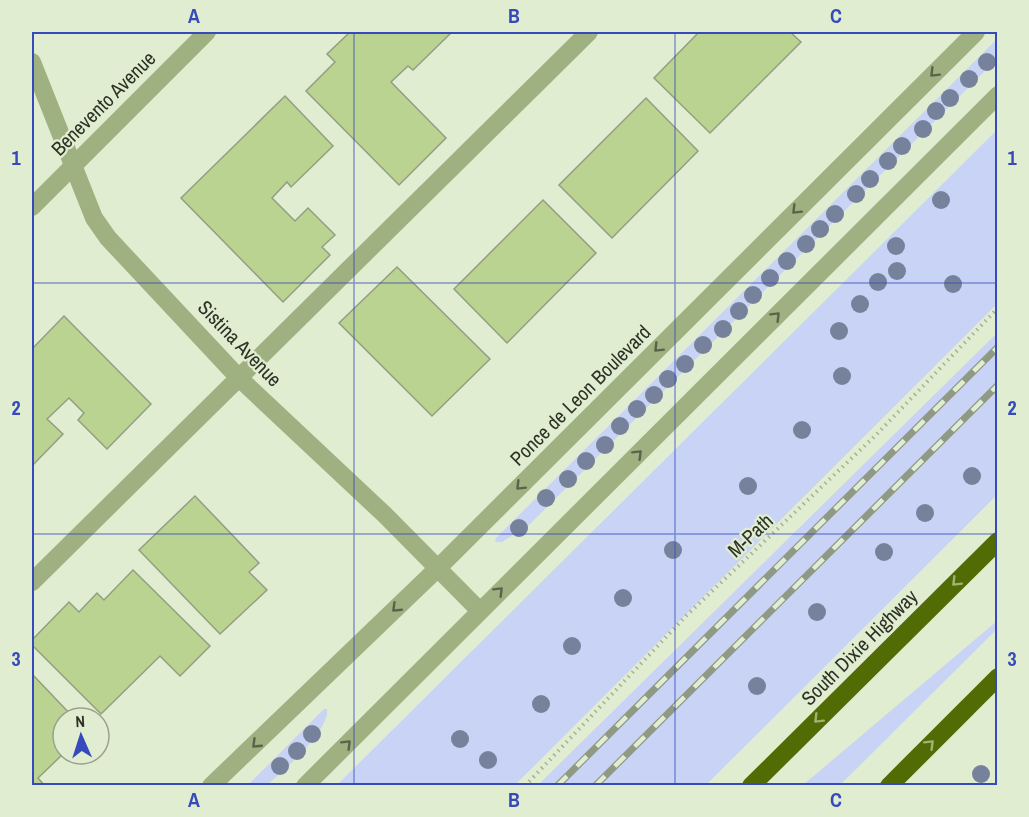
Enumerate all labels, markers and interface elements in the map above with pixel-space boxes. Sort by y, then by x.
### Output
text: A [188,2,200,29]
text: B [508,2,520,29]
text: C [830,2,842,29]
street label: Benevento Avenue [45,45,161,161]
one-way arrow [931,65,942,76]
text: 1 [11,144,21,171]
text: 1 [1007,144,1017,171]
one-way arrow [793,203,804,214]
street label: Sistina Avenue [192,294,288,392]
one-way arrow [768,313,779,324]
street label: Ponce de Leon Boulevard [504,319,656,471]
one-way arrow [655,341,665,352]
text: 2 [11,394,21,421]
text: 2 [1007,394,1017,421]
one-way arrow [630,450,641,461]
one-way arrow [516,479,527,489]
street label: M-Path [721,507,779,563]
one-way arrow [952,575,963,586]
street label: South Dixie Highway [795,582,924,711]
one-way arrow [492,588,503,599]
one-way arrow [392,601,403,612]
text: 3 [11,645,21,672]
text: 3 [1007,645,1017,672]
north arrow [51,706,111,766]
text: N [75,710,86,732]
one-way arrow [814,712,825,723]
one-way arrow [252,737,262,748]
one-way arrow [339,741,350,752]
one-way arrow [923,741,934,752]
text: A [188,786,200,813]
text: B [508,786,520,813]
text: C [830,786,842,813]

